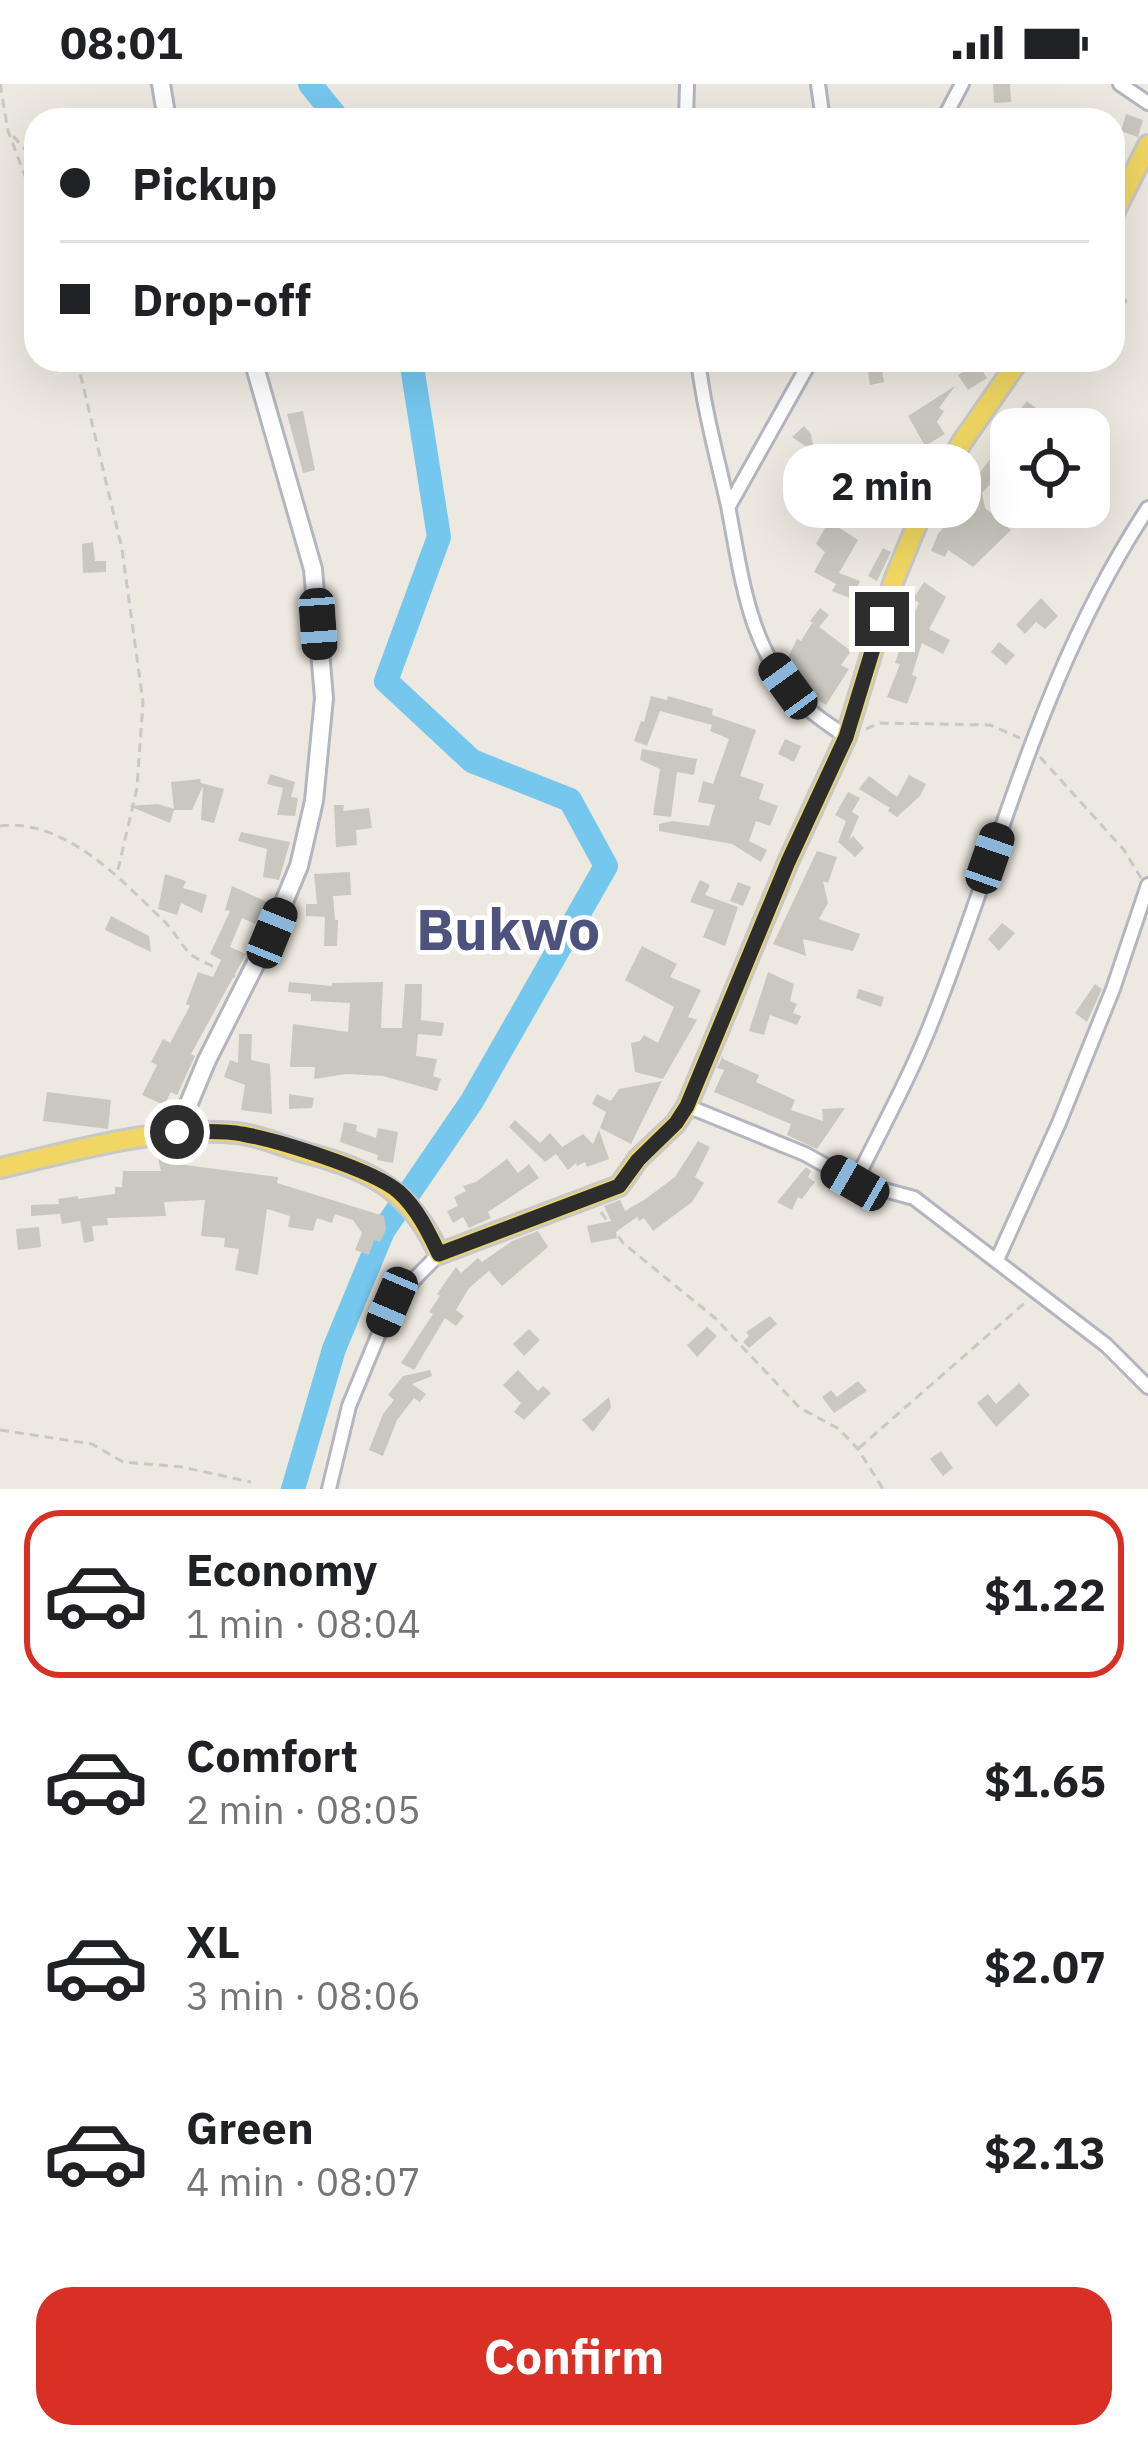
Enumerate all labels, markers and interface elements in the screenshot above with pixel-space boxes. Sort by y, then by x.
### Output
text: 08:01 [60,13,183,71]
text: Pickup [132,154,277,212]
text: Drop-off [132,270,311,328]
map controls [990,408,1110,528]
button: locate [990,408,1110,528]
callout: 2 min [783,445,981,529]
text: 2 min [831,460,933,511]
car [298,587,338,661]
route end [855,592,909,646]
car [752,646,824,726]
car [961,818,1019,898]
district label: Bukwo [416,892,600,966]
car [242,893,302,973]
route start [150,1105,204,1159]
car [815,1149,895,1217]
car [361,1262,423,1342]
icon: car [42,1540,150,1648]
text: Economy [186,1540,377,1598]
text: $1.22 [984,1565,1106,1623]
text: 1 min · 08:04 [186,1598,421,1649]
icon: car [42,1726,150,1834]
text: Comfort [186,1726,358,1784]
text: $1.65 [984,1751,1106,1809]
text: 2 min · 08:05 [186,1784,421,1835]
icon: car [42,1912,150,2020]
text: XL [186,1912,240,1970]
text: $2.07 [984,1937,1106,1995]
text: 3 min · 08:06 [186,1970,421,2021]
icon: car [42,2098,150,2206]
text: Green [186,2098,314,2156]
text: $2.13 [984,2123,1106,2181]
text: 4 min · 08:07 [186,2156,421,2207]
button: Confirm [36,2287,1112,2425]

